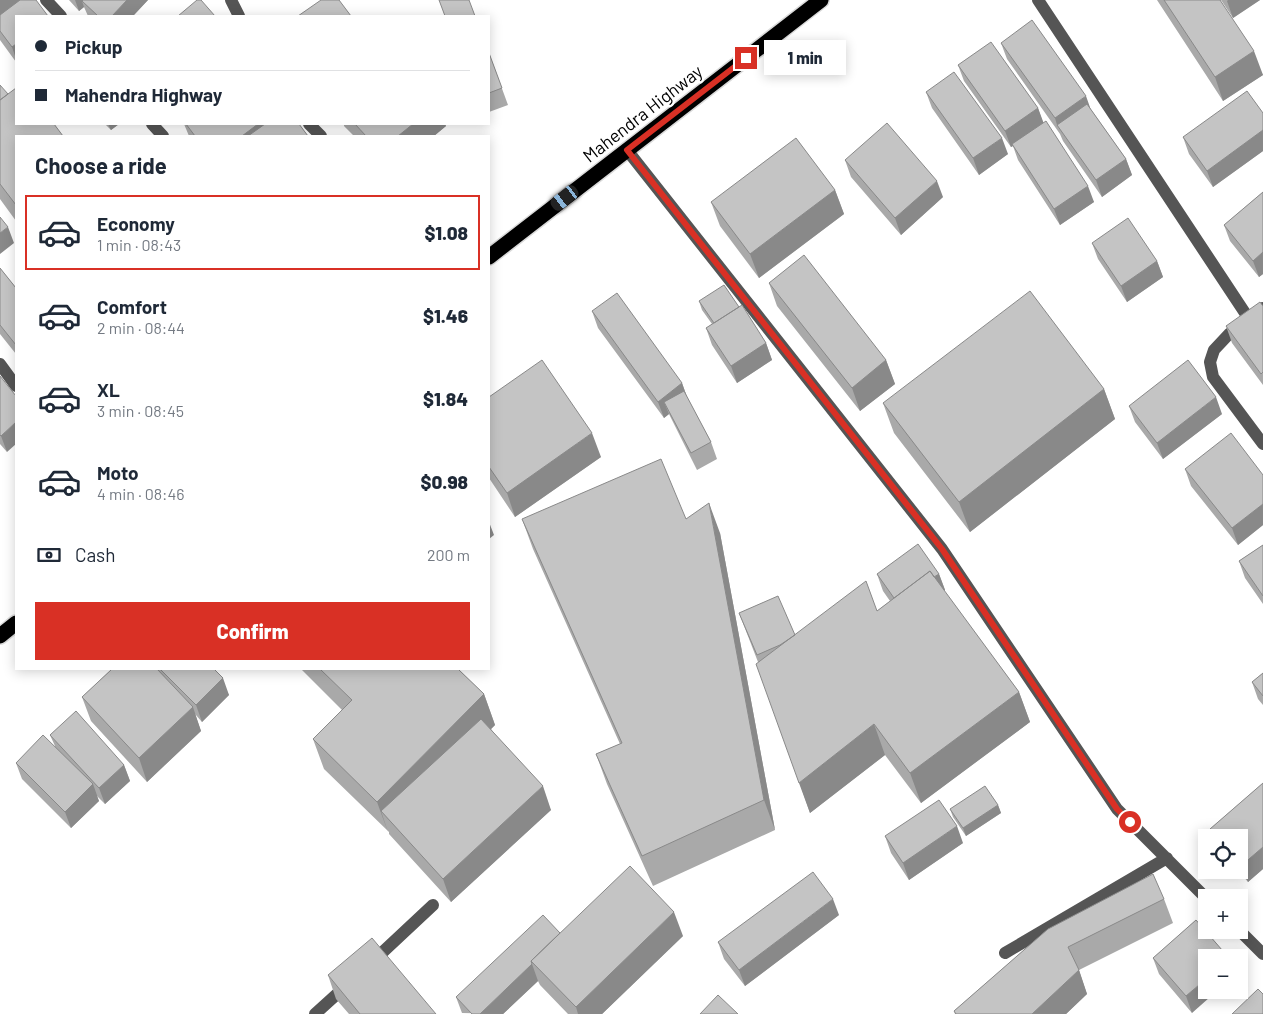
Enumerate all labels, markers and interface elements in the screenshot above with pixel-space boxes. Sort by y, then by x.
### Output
text: Pickup [65,35,123,58]
callout: 1 min [764,40,846,76]
route end [735,47,757,69]
text: 1 min [787,48,823,67]
street label: Mahendra Highway [578,60,707,167]
text: Mahendra Highway [65,83,222,106]
text: Choose a ride [35,152,167,178]
car [548,183,581,213]
icon: car [37,210,82,255]
text: Economy [97,212,175,235]
text: $1.08 [424,221,468,244]
text: 1 min · 08:43 [97,235,181,254]
icon: car [37,293,82,338]
text: Comfort [97,295,167,318]
text: $1.46 [423,304,468,327]
text: 2 min · 08:44 [97,318,185,337]
icon: car [37,376,82,421]
text: XL [97,378,120,401]
text: $1.84 [423,387,468,410]
text: 3 min · 08:45 [97,401,184,420]
icon: car [37,459,82,504]
text: Moto [97,461,139,484]
text: $0.98 [421,470,468,493]
text: 4 min · 08:46 [97,484,185,503]
icon: cash [35,541,63,569]
text: Cash [75,543,116,566]
text: 200 m [427,545,470,564]
button: Confirm [35,602,470,660]
route start [1119,811,1141,833]
map controls [1198,829,1248,999]
button: locate [1198,829,1248,879]
button: + [1198,889,1248,939]
button: − [1198,949,1248,999]

